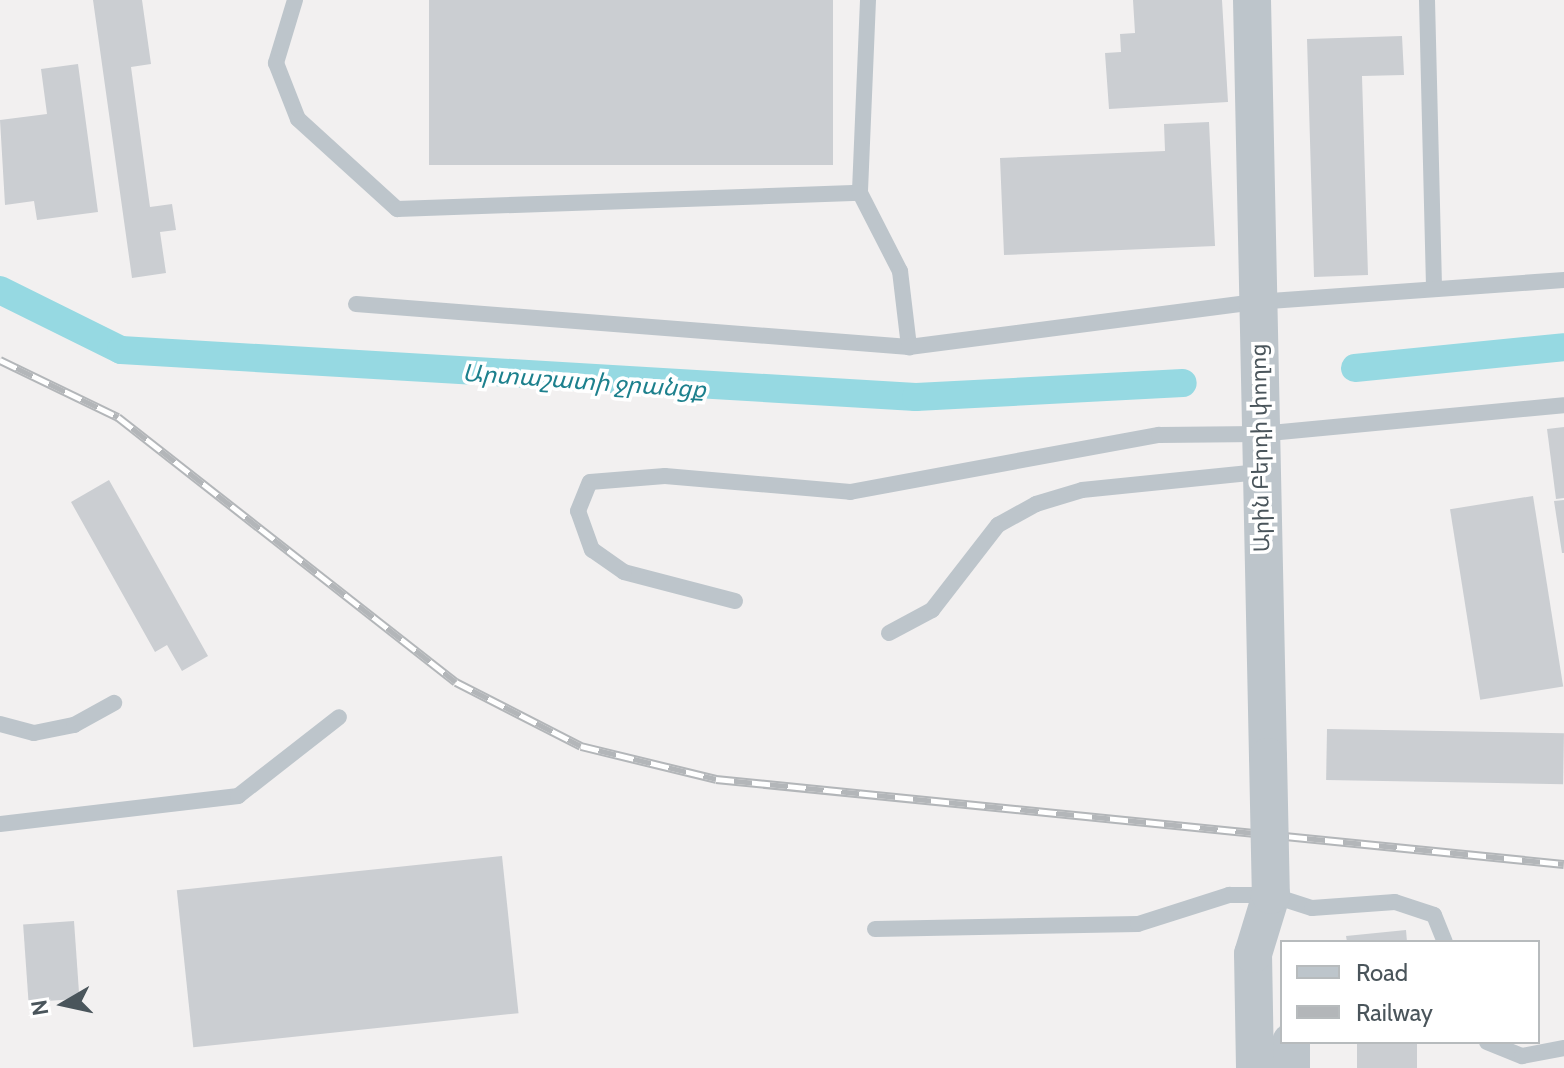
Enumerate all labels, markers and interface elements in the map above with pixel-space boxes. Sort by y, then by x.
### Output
street label: Արին Բերդի փողոց [1245,343,1275,553]
water label: Արտաշատի ջրանցք [461,358,707,404]
legend [1280,940,1540,1044]
text: Road [1356,958,1408,987]
north arrow [24,964,104,1044]
text: N [25,998,54,1018]
text: Railway [1356,998,1433,1027]

